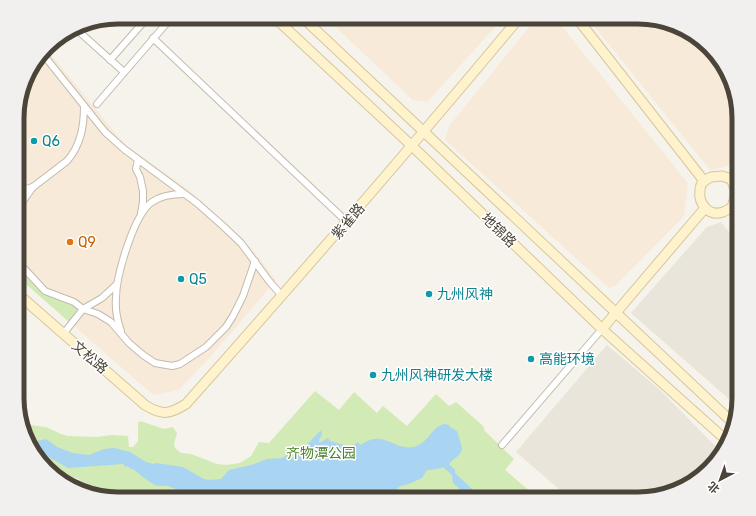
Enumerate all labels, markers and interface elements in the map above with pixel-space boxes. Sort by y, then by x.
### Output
place label: Q6 [42,133,60,150]
marker: Q6 [29,136,39,146]
street label: 紫雀路 [328,200,369,243]
street label: 地锦路 [478,210,520,251]
place label: Q9 [78,234,96,251]
marker: Q9 [65,237,75,247]
place label: Q5 [189,271,207,288]
marker: Q5 [176,274,186,284]
place label: 九州风神 [437,286,493,303]
marker: 九州风神 [424,289,434,299]
street label: 文松路 [68,337,111,378]
place label: 高能环境 [539,351,595,368]
marker: 高能环境 [526,354,536,364]
place label: 九州风神研发大楼 [381,367,493,384]
marker: 九州风神研发大楼 [368,370,378,380]
park label: 齐物潭公园 [286,445,356,462]
north arrow [700,460,740,500]
text: 北 [705,479,722,496]

